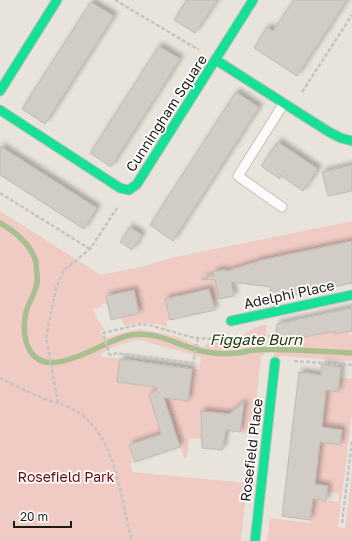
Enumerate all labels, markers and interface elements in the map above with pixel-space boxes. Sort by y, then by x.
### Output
street label: Cunningham Square [122,51,210,175]
street label: Adelphi Place [242,276,336,312]
water label: Figgate Burn [210,330,303,349]
street label: Rosefield Place [236,397,266,503]
park label: Rosefield Park [18,468,115,485]
scale bar [14,503,71,529]
text: 20 m [20,509,48,524]

